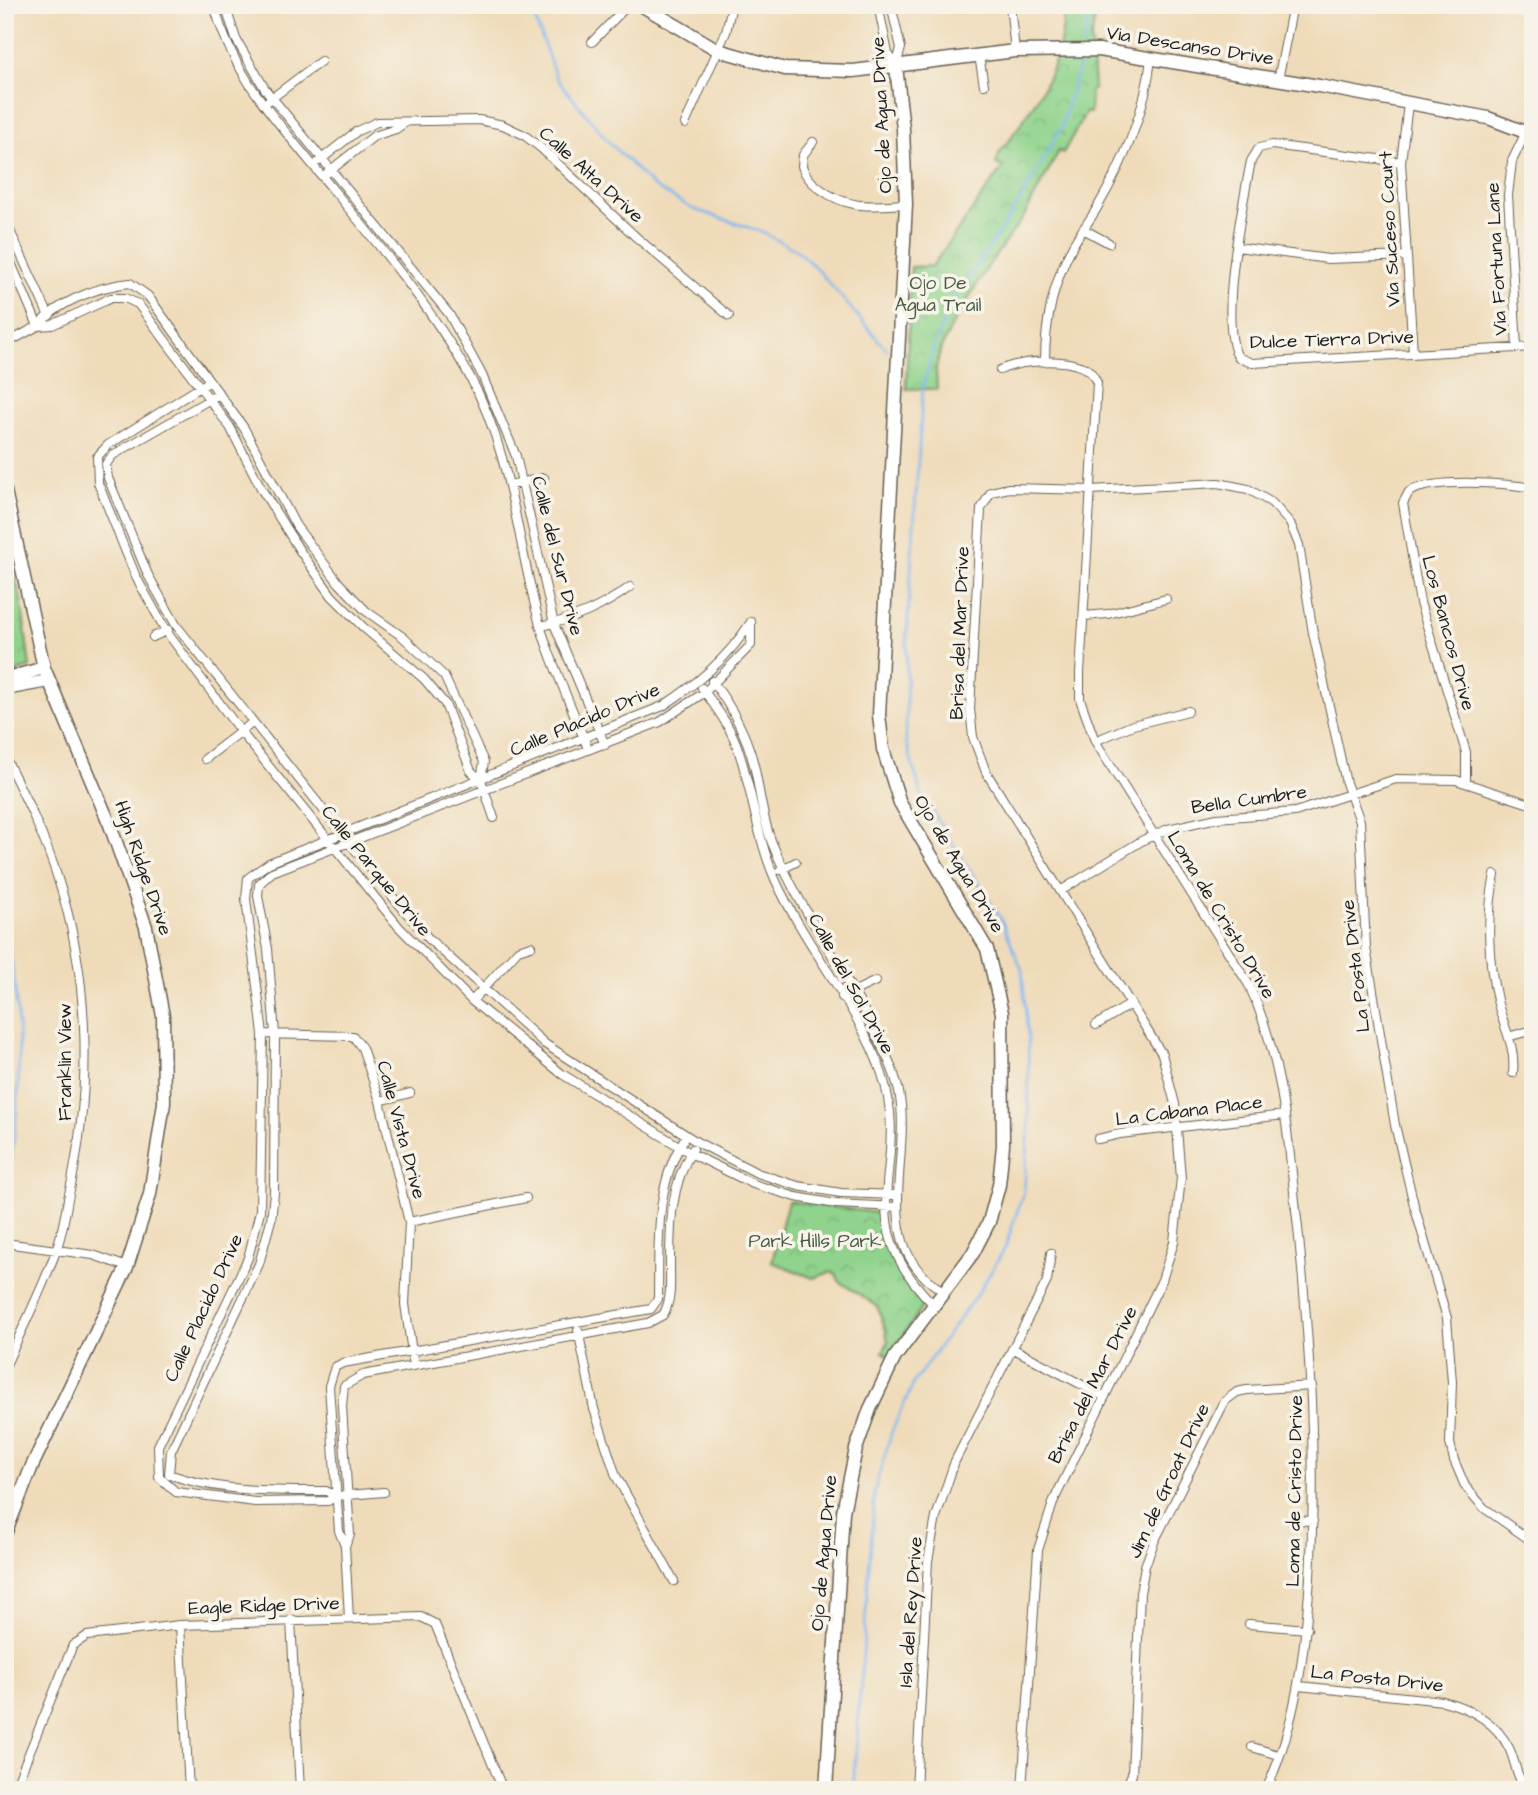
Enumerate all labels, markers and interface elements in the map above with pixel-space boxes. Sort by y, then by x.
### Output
street label: Via Descanso Drive [1104,19,1276,73]
street label: Ojo de Agua Drive [864,36,901,194]
street label: Calle Alta Drive [533,120,649,230]
street label: Via Suceso Court [1372,150,1408,308]
street label: Via Fortuna Lane [1480,182,1514,336]
park label: Ojo De Agua Trail [895,270,981,320]
street label: Dulce Tierra Drive [1250,324,1414,356]
street label: Calle del Sur Drive [524,473,590,639]
street label: Brisa del Mar Drive [943,546,977,720]
street label: Los Bancos Drive [1414,553,1482,713]
street label: Calle Placido Drive [506,676,664,764]
street label: Bella Cumbre [1190,779,1308,821]
street label: Ojo de Agua Drive [906,790,1011,939]
street label: High Ridge Drive [106,797,179,939]
street label: Calle Parque Drive [314,799,438,943]
street label: Loma de Cristo Drive [1160,826,1282,1004]
street label: La Posta Drive [1334,898,1378,1034]
street label: Calle del Sol Drive [801,909,901,1059]
street label: Franklin View [52,1003,79,1121]
street label: Calle Vista Drive [370,1058,432,1202]
street label: La Cabana Place [1114,1089,1264,1133]
park label: Park Hills Park [749,1228,882,1255]
street label: Calle Placido Drive [158,1230,250,1386]
street label: Brisa del Mar Drive [1042,1302,1144,1468]
street label: Loma de Cristo Drive [1280,1395,1310,1587]
street label: Jim de Groat Drive [1121,1399,1217,1563]
street label: Ojo de Agua Drive [804,1474,845,1632]
street label: Isla del Rey Drive [892,1536,931,1688]
street label: Eagle Ridge Drive [188,1590,340,1623]
street label: La Posta Drive [1309,1659,1445,1699]

